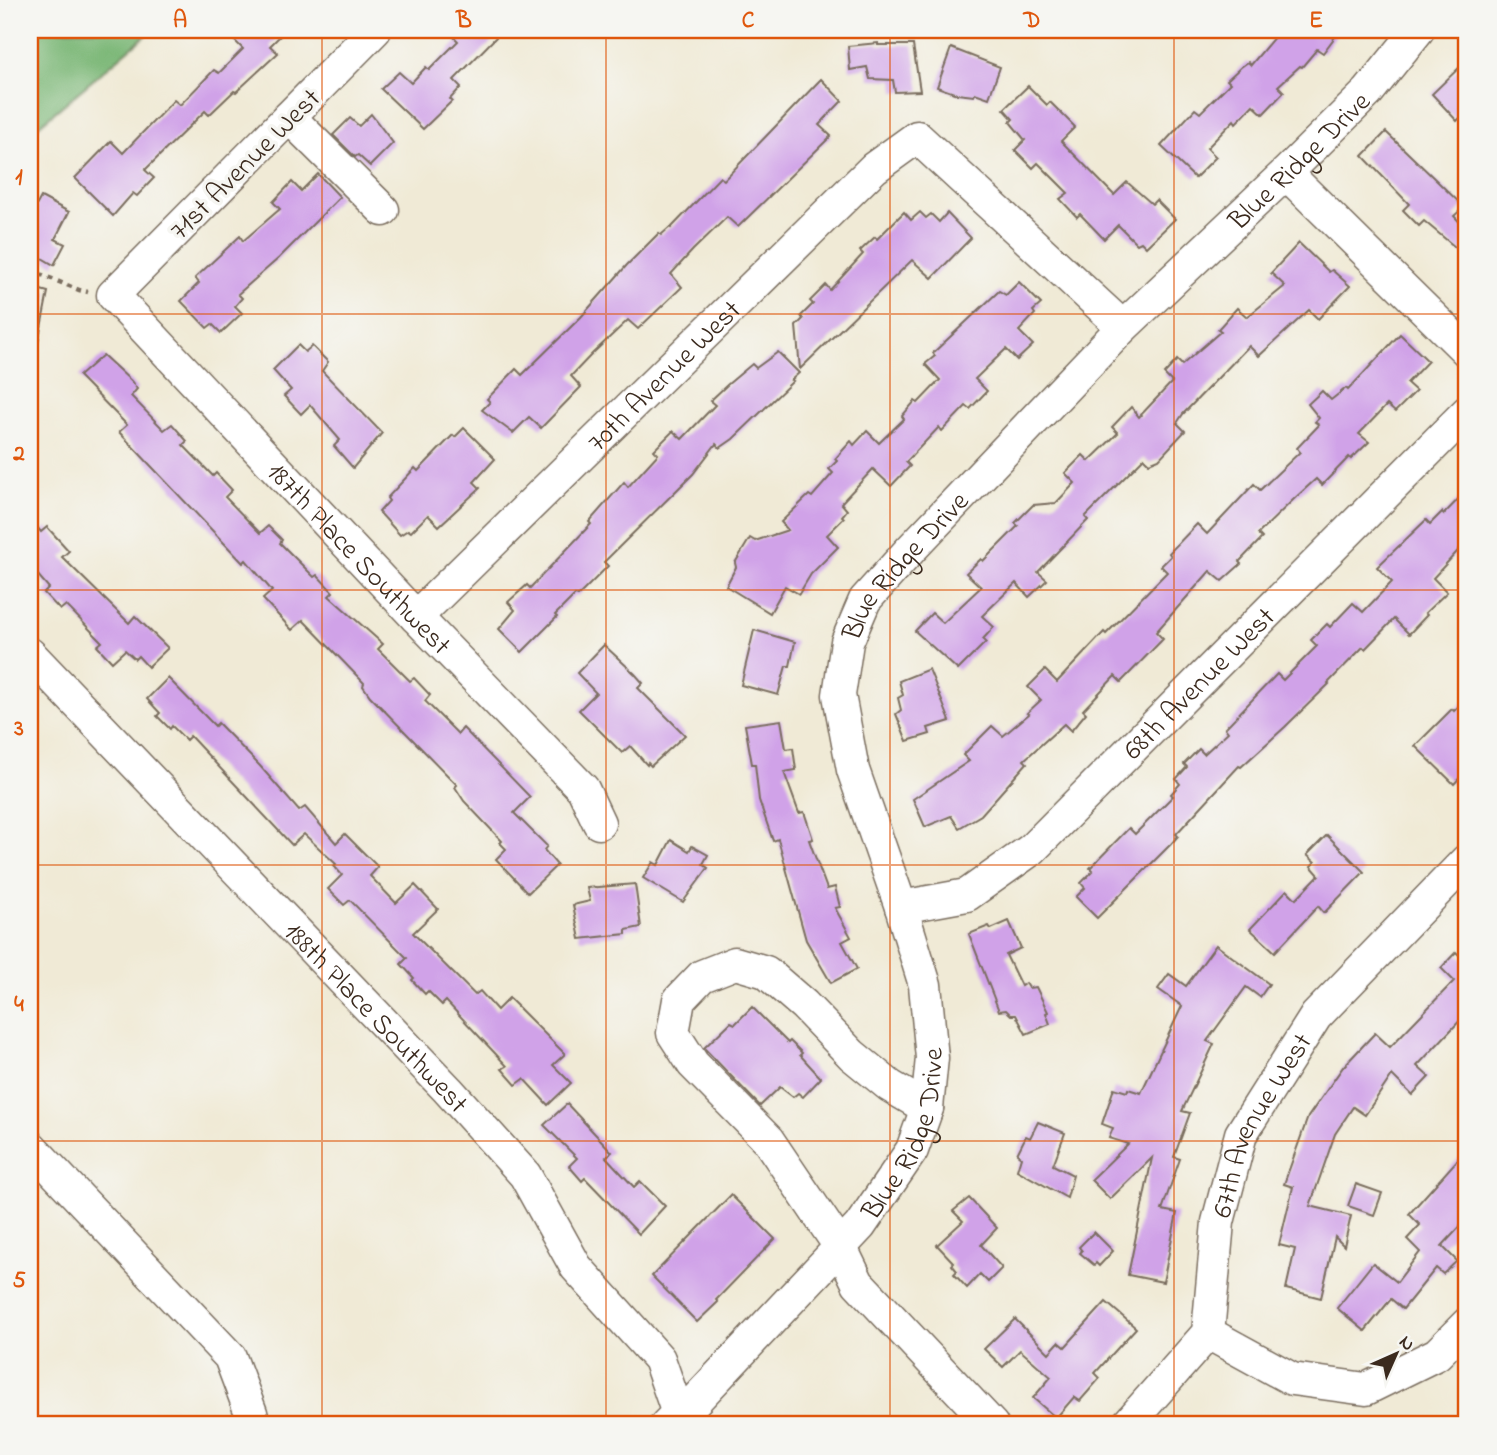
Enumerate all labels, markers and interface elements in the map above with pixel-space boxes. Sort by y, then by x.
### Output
text: A [173,5,187,38]
text: B [455,5,472,38]
text: C [742,5,755,38]
text: D [1023,5,1040,38]
text: E [1309,5,1323,38]
street label: 71st Avenue West [161,80,332,251]
street label: Blue Ridge Drive [1220,83,1382,242]
text: 1 [15,162,23,195]
street label: 70th Avenue West [579,292,752,463]
text: 2 [12,438,25,471]
street label: 187th Place Southwest [256,454,459,666]
street label: Blue Ridge Drive [833,483,980,648]
street label: 68th Avenue West [1115,599,1286,771]
text: 3 [13,713,24,746]
street label: 188th Place Southwest [273,914,477,1124]
text: 4 [14,989,24,1022]
street label: 67th Avenue West [1203,1026,1324,1222]
street label: Blue Ridge Drive [852,1045,956,1230]
text: 5 [12,1265,26,1298]
north arrow [1360,1318,1430,1388]
text: N [1392,1330,1420,1358]

